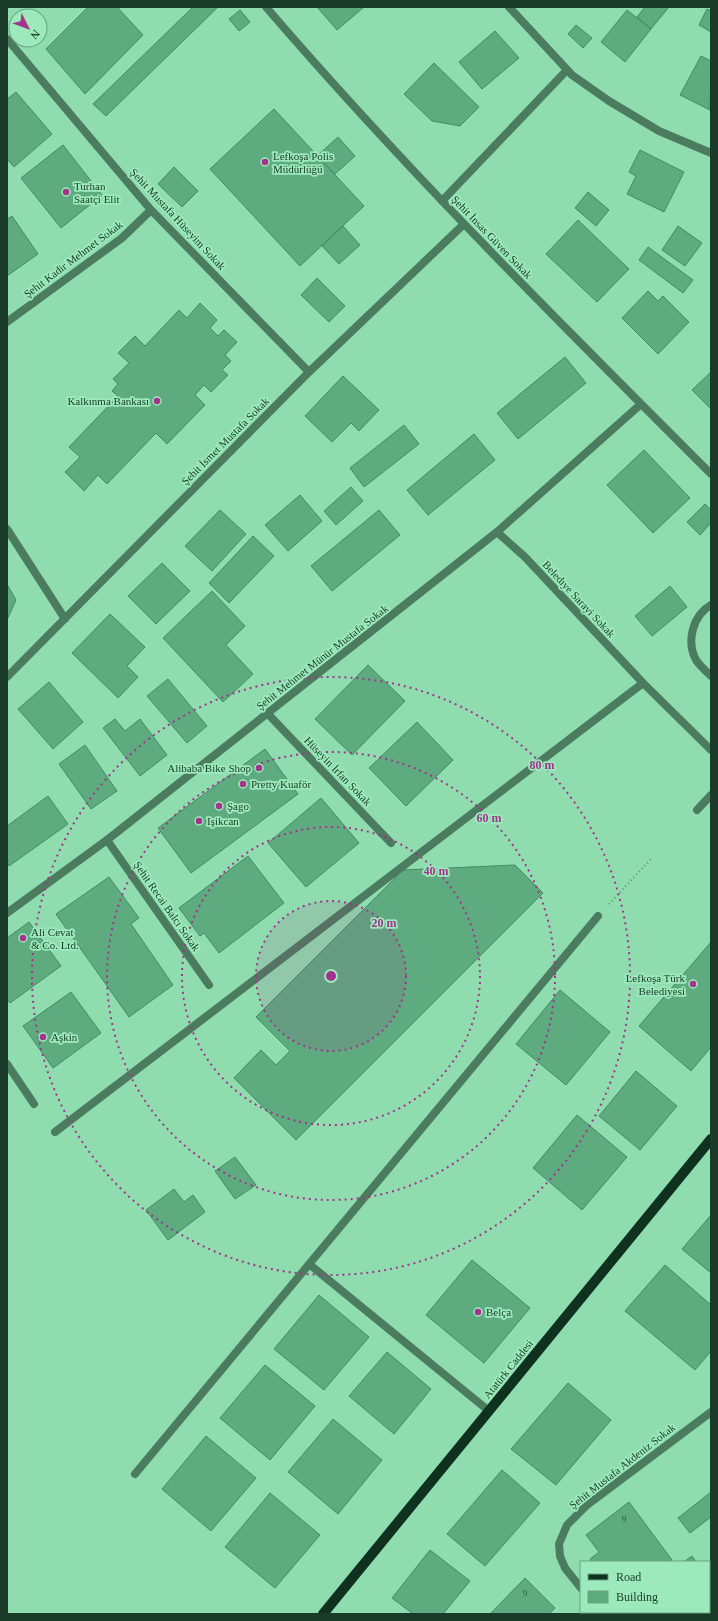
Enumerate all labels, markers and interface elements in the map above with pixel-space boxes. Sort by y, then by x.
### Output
north arrow [8,8,48,48]
text: N [28,28,43,42]
place label: Lefkoşa Polis Müdürlüğü [273,150,333,175]
marker: Lefkoşa Polis Müdürlüğü [260,157,270,167]
street label: Şehit Mustafa Hüseyim Sokak [128,166,228,272]
place label: Turhan Saatçi Elit [74,180,120,205]
marker: Turhan Saatçi Elit [61,187,71,197]
street label: Şehit İnsas Güven Sokak [449,193,535,281]
street label: Şehit Kadir Mehmet Sokak [21,218,125,300]
street label: Şehit İsmet Mustafa Sokak [179,394,272,487]
place label: Kalkınma Bankası [67,395,149,407]
marker: Kalkınma Bankası [152,396,162,406]
street label: Beledıye Sarayi Sokak [540,558,618,640]
street label: Şehit Mehmet Münür Mustafa Sokak [254,602,391,712]
street label: Hüseyin İrfan Sokak [302,734,374,808]
text: 80 m [530,758,555,772]
place label: Alibaba Bike Shop [167,762,251,774]
marker: Alibaba Bike Shop [254,763,264,773]
place label: Pretty Kuaför [251,778,312,790]
marker: Pretty Kuaför [238,779,248,789]
place label: Şago [227,800,250,812]
marker: Şago [214,801,224,811]
text: 60 m [477,811,502,825]
place label: Işikcan [207,815,239,827]
marker: Işikcan [194,816,204,826]
street label: Şehit Recai Balcı Sokak [132,859,203,954]
text: 40 m [424,864,449,878]
text: 20 m [372,916,397,930]
place label: Ali Cevat & Co. Ltd. [31,926,79,951]
marker: Ali Cevat & Co. Ltd. [18,933,28,943]
centre of rings [324,969,338,983]
place label: Lefkoşa Türk Belediyesi [626,972,685,997]
marker: Lefkoşa Türk Belediyesi [688,979,698,989]
place label: Aşkin [51,1031,78,1043]
marker: Aşkin [38,1032,48,1042]
place label: Belça [486,1306,511,1318]
marker: Belça [473,1307,483,1317]
street label: Atatürk Caddesi [481,1337,535,1401]
street label: Şehit Mustafa Akdeniz Sokak [567,1421,678,1511]
house number: 9 [622,1514,627,1524]
legend [580,1561,710,1613]
text: Road [616,1570,641,1584]
house number: 9 [523,1588,528,1598]
text: Building [616,1590,658,1604]

